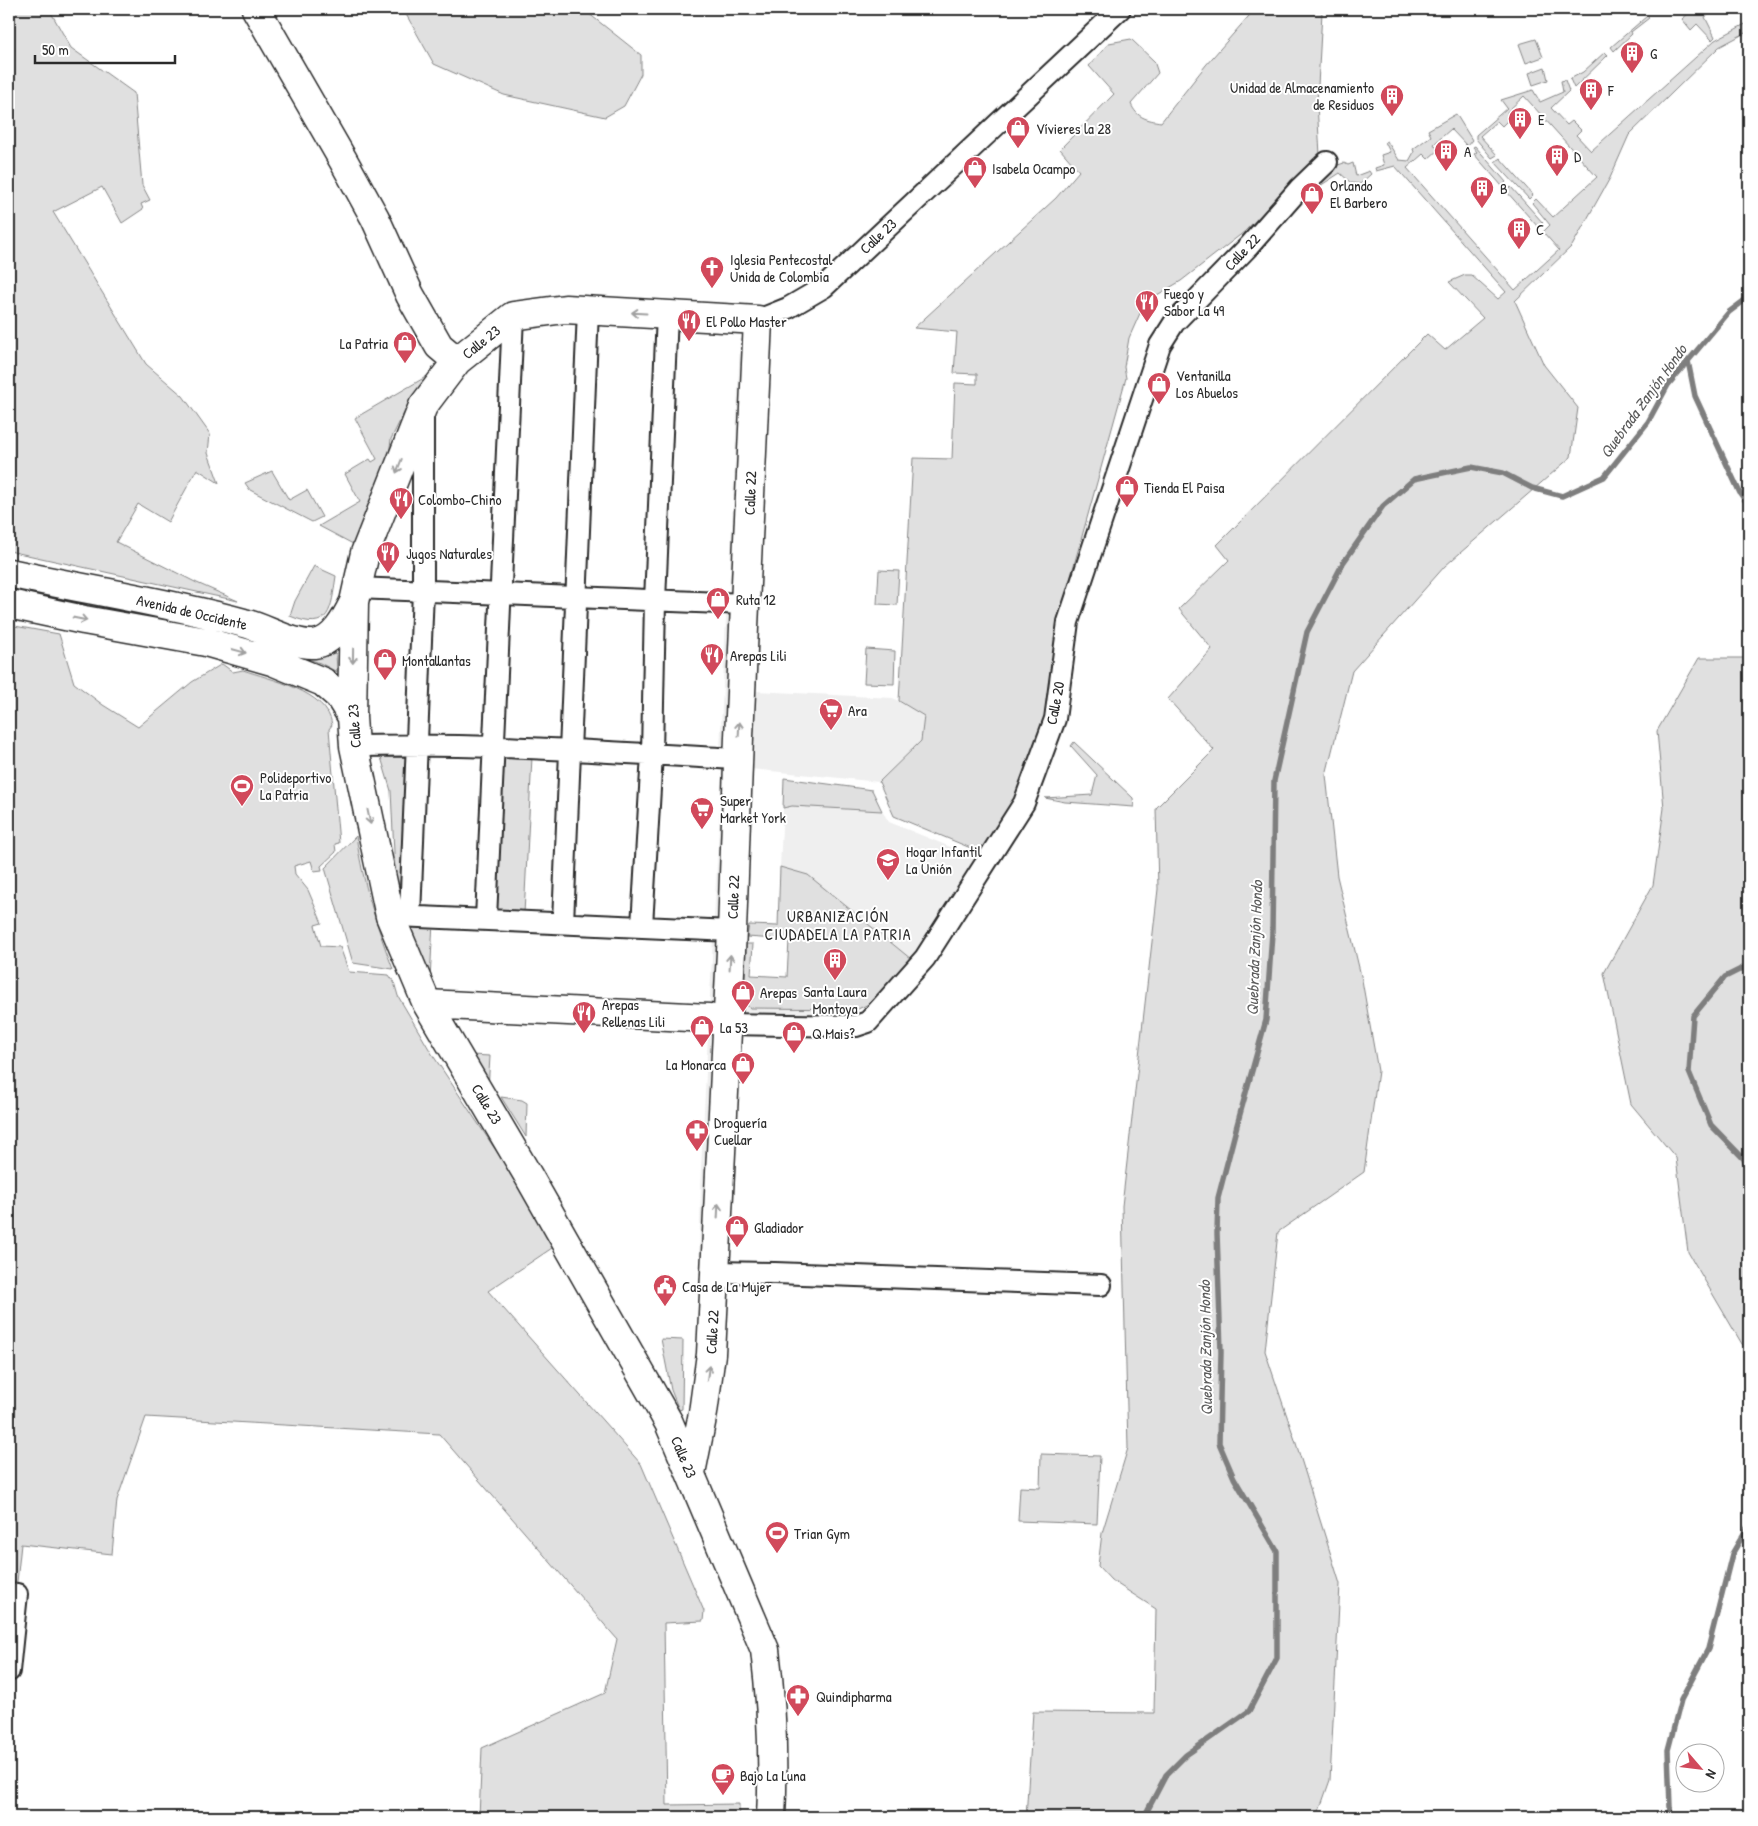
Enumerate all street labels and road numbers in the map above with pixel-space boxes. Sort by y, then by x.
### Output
street label: Calle 23 [855,213,901,259]
street label: Calle 22 [1219,229,1265,275]
street label: Calle 23 [457,320,505,364]
street label: Calle 22 [739,471,761,515]
street label: Avenida de Occidente [135,589,249,635]
street label: Calle 20 [1041,679,1070,726]
street label: Calle 23 [342,703,366,749]
street label: Calle 22 [722,875,744,919]
street label: Calle 23 [467,1080,507,1128]
street label: Calle 22 [700,1309,724,1355]
street label: Calle 23 [666,1433,702,1481]

